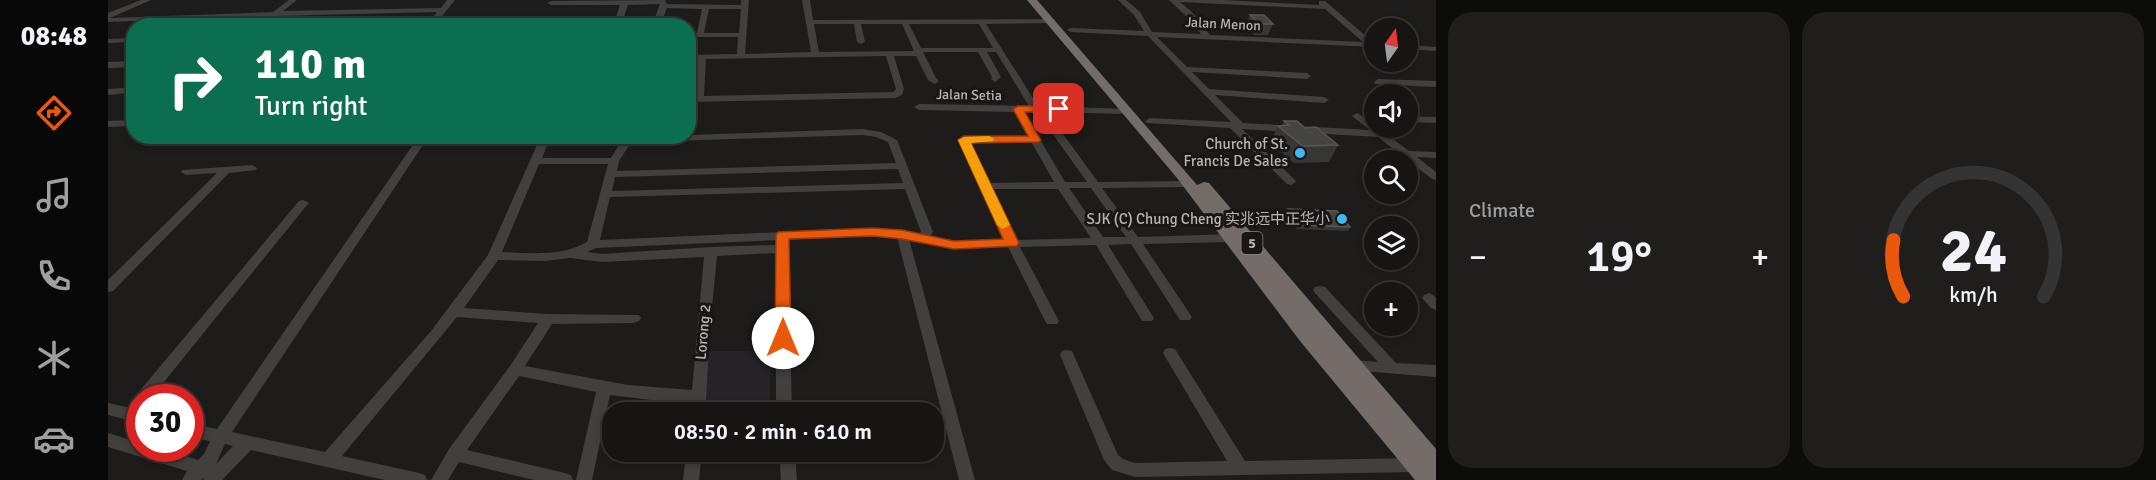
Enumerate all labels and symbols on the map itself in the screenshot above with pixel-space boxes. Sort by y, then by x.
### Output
street label: Jalan Menon [1185,14,1261,34]
north arrow [1364,18,1418,72]
pin [1033,83,1084,134]
street label: Jalan Setia [936,86,1002,104]
place label: Church of St. Francis De Sales [1183,135,1288,170]
marker: Church of St. Francis De Sales [1293,146,1307,160]
place label: SJK (C) Chung Cheng 实兆远中正华小 [1086,210,1330,228]
marker: SJK (C) Chung Cheng 实兆远中正华小 [1335,212,1349,226]
road number: 5 [1242,232,1262,254]
street label: Lorong 2 [692,303,714,361]
position arrow [751,306,815,370]
speed limit sign: 30 [126,384,204,462]

